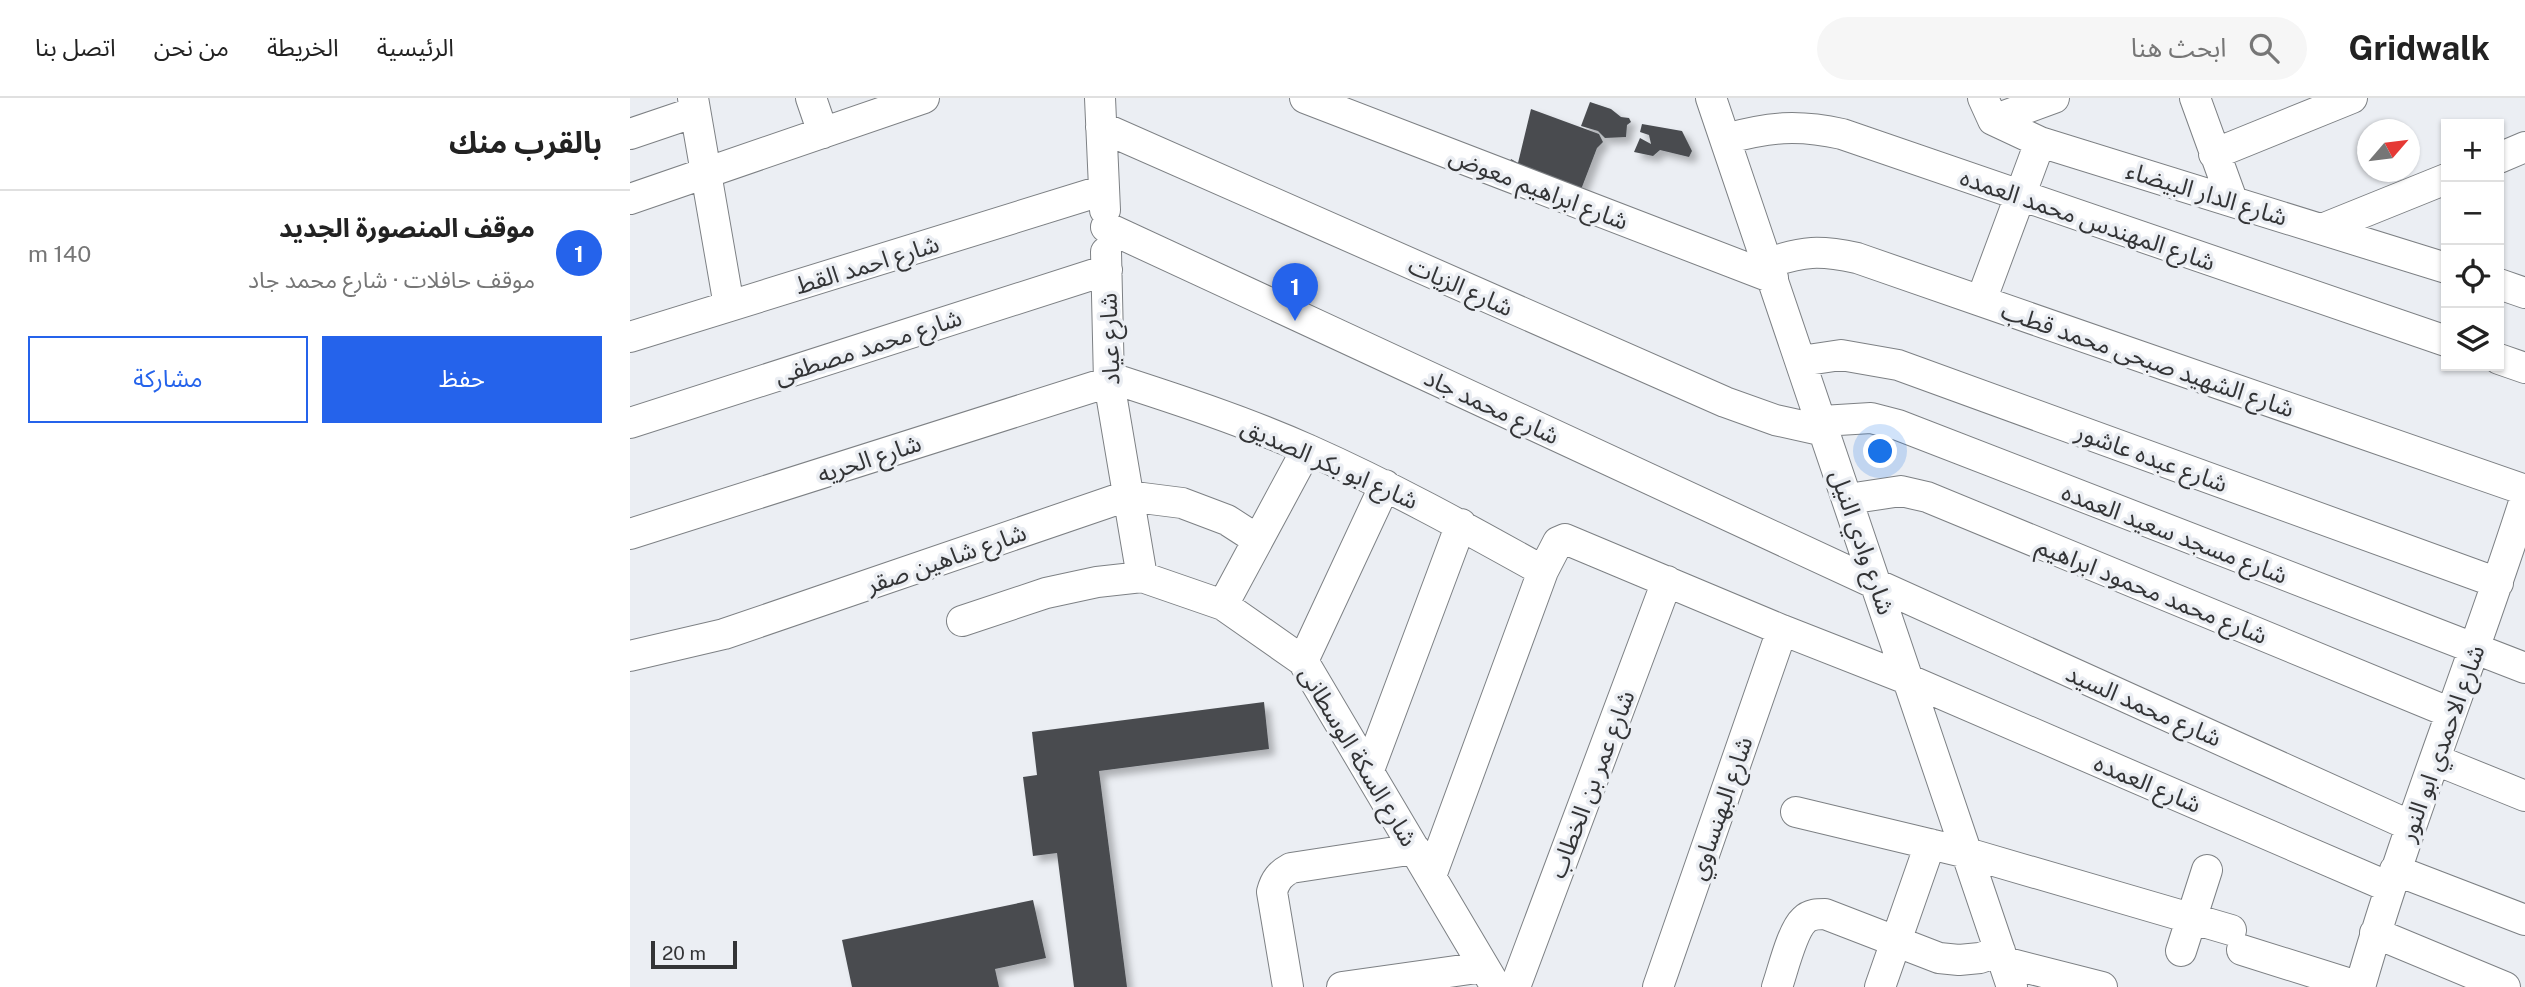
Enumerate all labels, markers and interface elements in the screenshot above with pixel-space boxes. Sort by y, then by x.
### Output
search box [1817,17,2307,80]
icon: search [2245,29,2283,67]
text: Gridwalk [2349,29,2490,67]
text: ابحث هنا [2131,32,2227,63]
text: اتصل بنا [35,33,116,61]
text: من نحن [154,33,229,61]
text: الخريطة [267,33,339,61]
text: الرئيسية [377,33,454,61]
north arrow [2357,119,2420,182]
map controls [2441,119,2504,371]
button: + [2441,119,2504,182]
text: بالقرب منك [449,124,602,160]
street label: شارع ابراهيم معوض [1444,141,1632,239]
street label: شارع الدار البيضاء [2122,155,2291,235]
street label: شارع المهندس محمد العمده [1956,162,2219,280]
button: − [2441,182,2504,245]
text: موقف المنصورة الجديد [279,212,535,243]
street label: شارع احمد القط [792,229,943,303]
text: 140 m [28,240,91,267]
text: 1 [574,240,584,267]
button: locate [2441,245,2504,308]
street label: شارع الزيات [1403,251,1518,325]
pin: 1 [1272,263,1318,321]
text: موقف حافلات · شارع محمد جاد [248,266,535,293]
street label: شارع عياد [1093,292,1129,385]
street label: شارع الشهيد صبحى محمد قطب [1997,296,2298,426]
street label: شارع محمد مصطفى [771,303,966,393]
button: layers [2441,308,2504,371]
button: مشاركة [28,336,308,423]
button: حفظ [322,336,602,423]
street label: شارع محمد جاد [1418,363,1564,453]
street label: شارع ابو بكر الصديق [1236,412,1422,518]
street label: شارع عبده عاشور [2070,416,2232,501]
street label: شارع الحريه [814,428,926,492]
your location [1863,434,1897,468]
street label: شارع وادي النيل [1820,466,1901,620]
street label: شارع مسجد سعيد العمده [2057,477,2292,593]
street label: شارع شاهين صقر [861,517,1031,603]
street label: شارع محمد محمود ابراهيم [2031,531,2271,653]
street label: شارع الاحمدي ابو النور [2392,641,2495,848]
street label: شارع محمد السيد [2060,658,2226,755]
street label: شارع السكة الوسطانى [1291,661,1424,853]
street label: شارع عمر بن الخطاب [1542,686,1643,883]
street label: شارع البهنساوي [1682,733,1763,885]
street label: شارع العمده [2089,748,2206,822]
scale bar [651,938,737,970]
text: 20 m [662,942,706,964]

